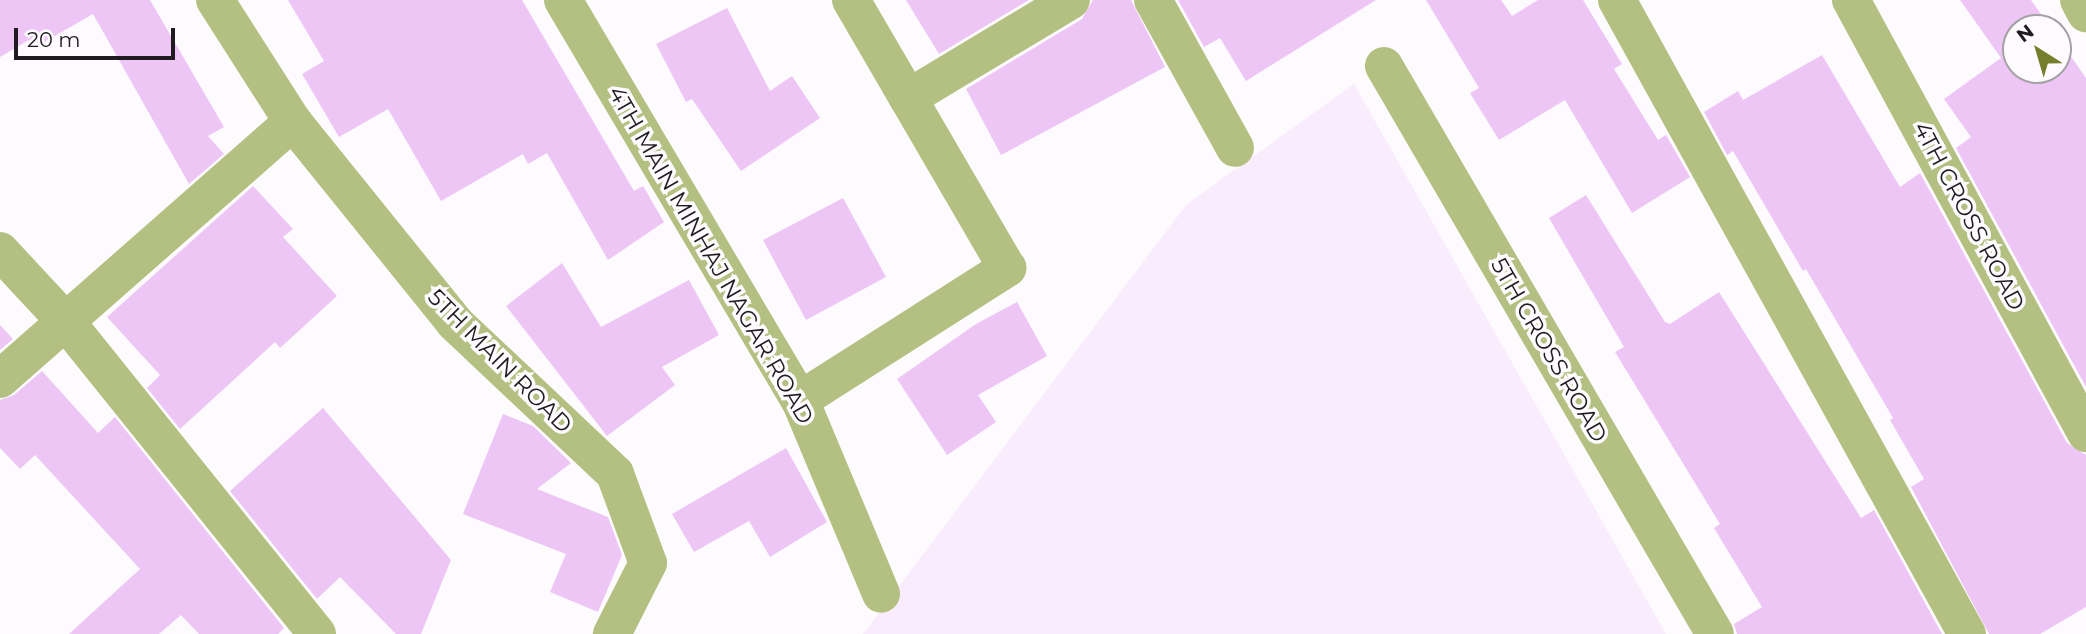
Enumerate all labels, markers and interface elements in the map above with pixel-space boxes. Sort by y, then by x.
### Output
scale bar [18,14,178,58]
north arrow [2002,14,2072,84]
text: N [2012,20,2038,47]
text: 20 m [27,27,81,52]
street label: 4TH MAIN MINHAJ NAGAR ROAD [603,81,819,429]
street label: 4TH CROSS ROAD [1908,117,2030,315]
street label: 5TH CROSS ROAD [1485,253,1613,447]
street label: 5TH MAIN ROAD [422,283,578,439]

